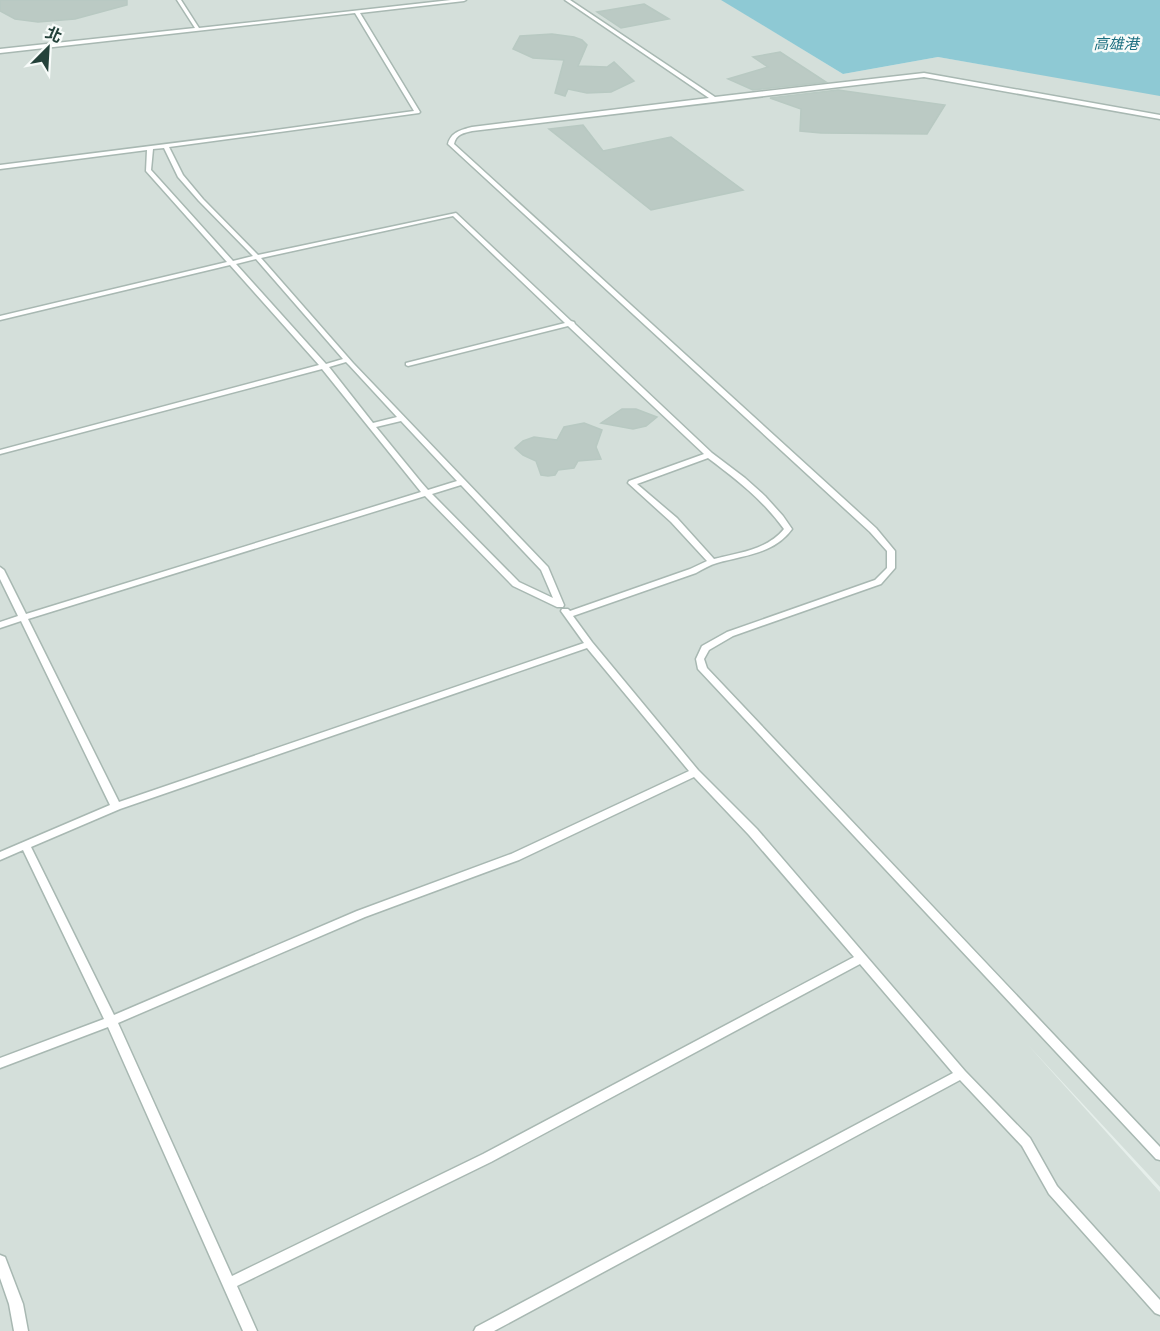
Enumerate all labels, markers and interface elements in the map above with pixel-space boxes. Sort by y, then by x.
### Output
north arrow [18,18,78,78]
text: 北 [43,23,65,47]
water label: 高雄港 [1093,35,1140,53]

